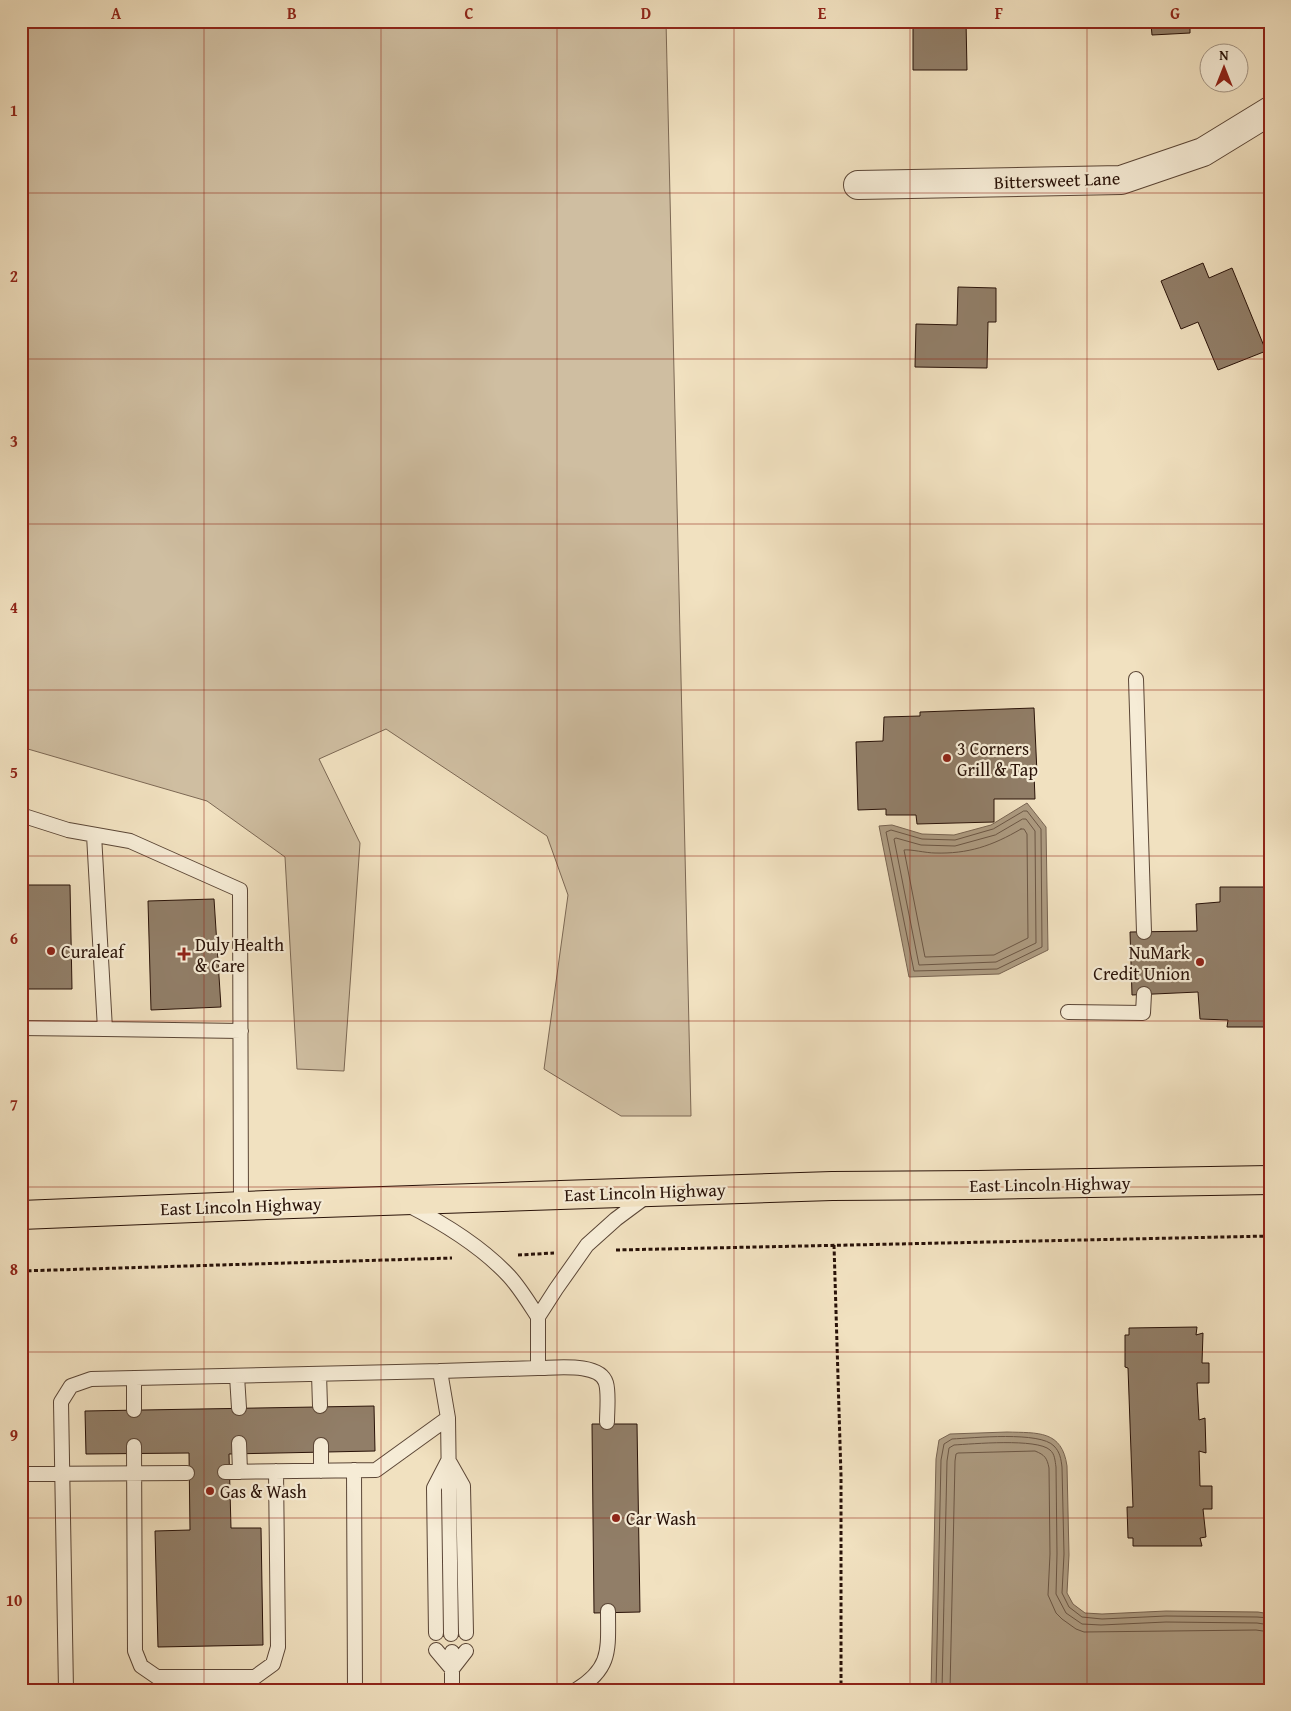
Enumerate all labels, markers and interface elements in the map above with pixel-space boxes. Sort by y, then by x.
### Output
text: A [111,1,122,25]
text: B [287,1,297,25]
text: C [464,1,474,25]
text: D [641,1,651,25]
text: E [818,1,827,25]
text: F [995,1,1003,25]
text: G [1170,1,1180,25]
north arrow [1198,42,1248,92]
text: N [1219,45,1229,65]
text: 1 [10,98,18,122]
street label: Bittersweet Lane [993,164,1121,196]
text: 2 [10,264,18,288]
text: 3 [10,429,18,453]
text: 4 [10,595,18,619]
place label: 3 Corners Grill & Tap [957,735,1038,783]
marker: 3 Corners Grill & Tap [941,752,953,764]
text: 5 [10,760,18,784]
text: 6 [10,926,18,950]
place label: Duly Health & Care [195,931,284,979]
place label: Curaleaf [61,938,126,965]
place label: NuMark Credit Union [1093,939,1191,987]
marker: Curaleaf [45,945,57,957]
marker: Duly Health & Care [177,947,191,961]
marker: NuMark Credit Union [1194,956,1206,968]
text: 7 [10,1092,18,1116]
street label: East Lincoln Highway [969,1169,1131,1199]
street label: East Lincoln Highway [564,1176,726,1208]
street label: East Lincoln Highway [160,1190,322,1222]
text: 8 [10,1257,18,1281]
text: 9 [10,1423,18,1447]
place label: Gas & Wash [220,1478,307,1505]
marker: Gas & Wash [204,1485,216,1497]
place label: Car Wash [626,1505,696,1532]
marker: Car Wash [610,1512,622,1524]
text: 10 [6,1588,22,1612]

